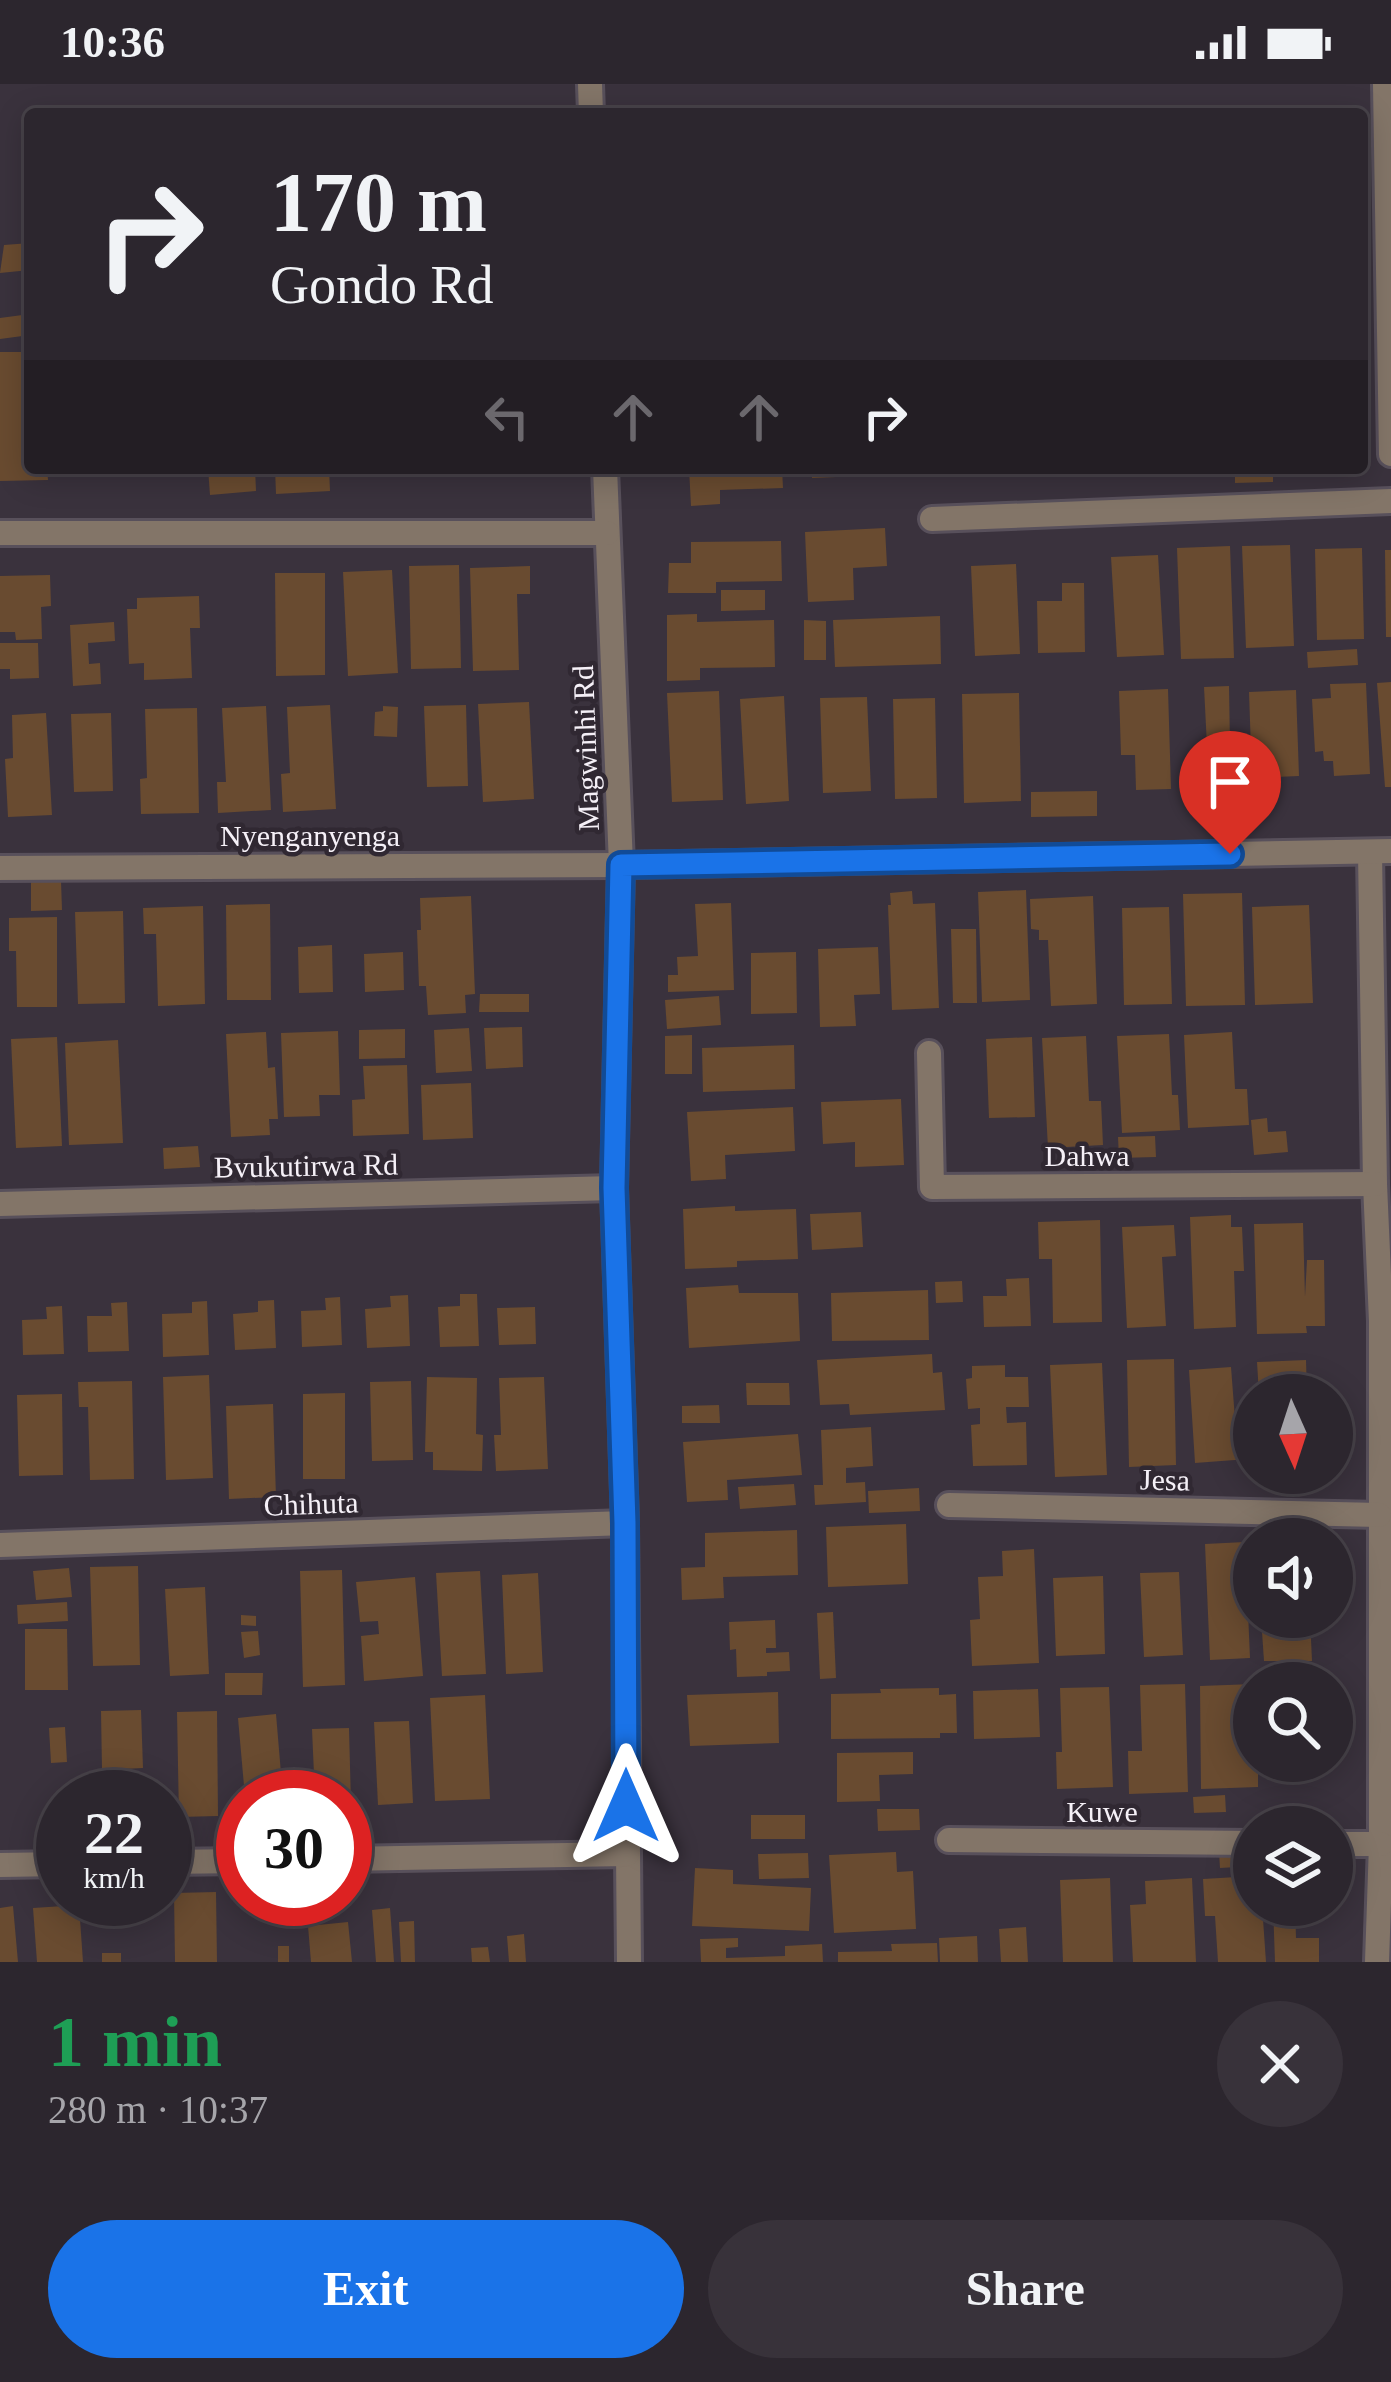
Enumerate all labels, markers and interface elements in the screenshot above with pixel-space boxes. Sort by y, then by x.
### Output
text: 10:36 [60,17,165,67]
icon: right [72,156,228,312]
text: 170 m [270,156,487,249]
text: Gondo Rd [270,255,494,315]
icon: left [474,384,540,450]
icon: ahead [600,384,666,450]
icon: ahead [726,384,792,450]
icon: right [852,384,918,450]
street label: Magwinhi Rd [566,665,605,831]
pin [1179,731,1281,854]
icon: arrive [1197,749,1263,815]
street label: Nyenganyenga [220,819,400,852]
street label: Dahwa [1045,1139,1129,1172]
street label: Bvukutirwa Rd [214,1147,398,1184]
north arrow [1233,1374,1353,1494]
map controls [1233,1374,1353,1926]
street label: Jesa [1140,1463,1190,1496]
street label: Chihuta [263,1485,359,1522]
button: sound [1233,1518,1353,1638]
button: search [1233,1662,1353,1782]
position arrow [563,1743,689,1869]
speed limit sign: 30 [216,1770,372,1926]
street label: Kuwe [1066,1795,1138,1828]
text: 22 [84,1800,144,1866]
button: layers [1233,1806,1353,1926]
text: km/h [83,1861,145,1894]
button: close [1217,2001,1343,2127]
text: 1 min [48,2002,222,2082]
text: 280 m · 10:37 [48,2088,268,2131]
button: Exit [48,2220,684,2358]
button: Share [708,2220,1343,2358]

